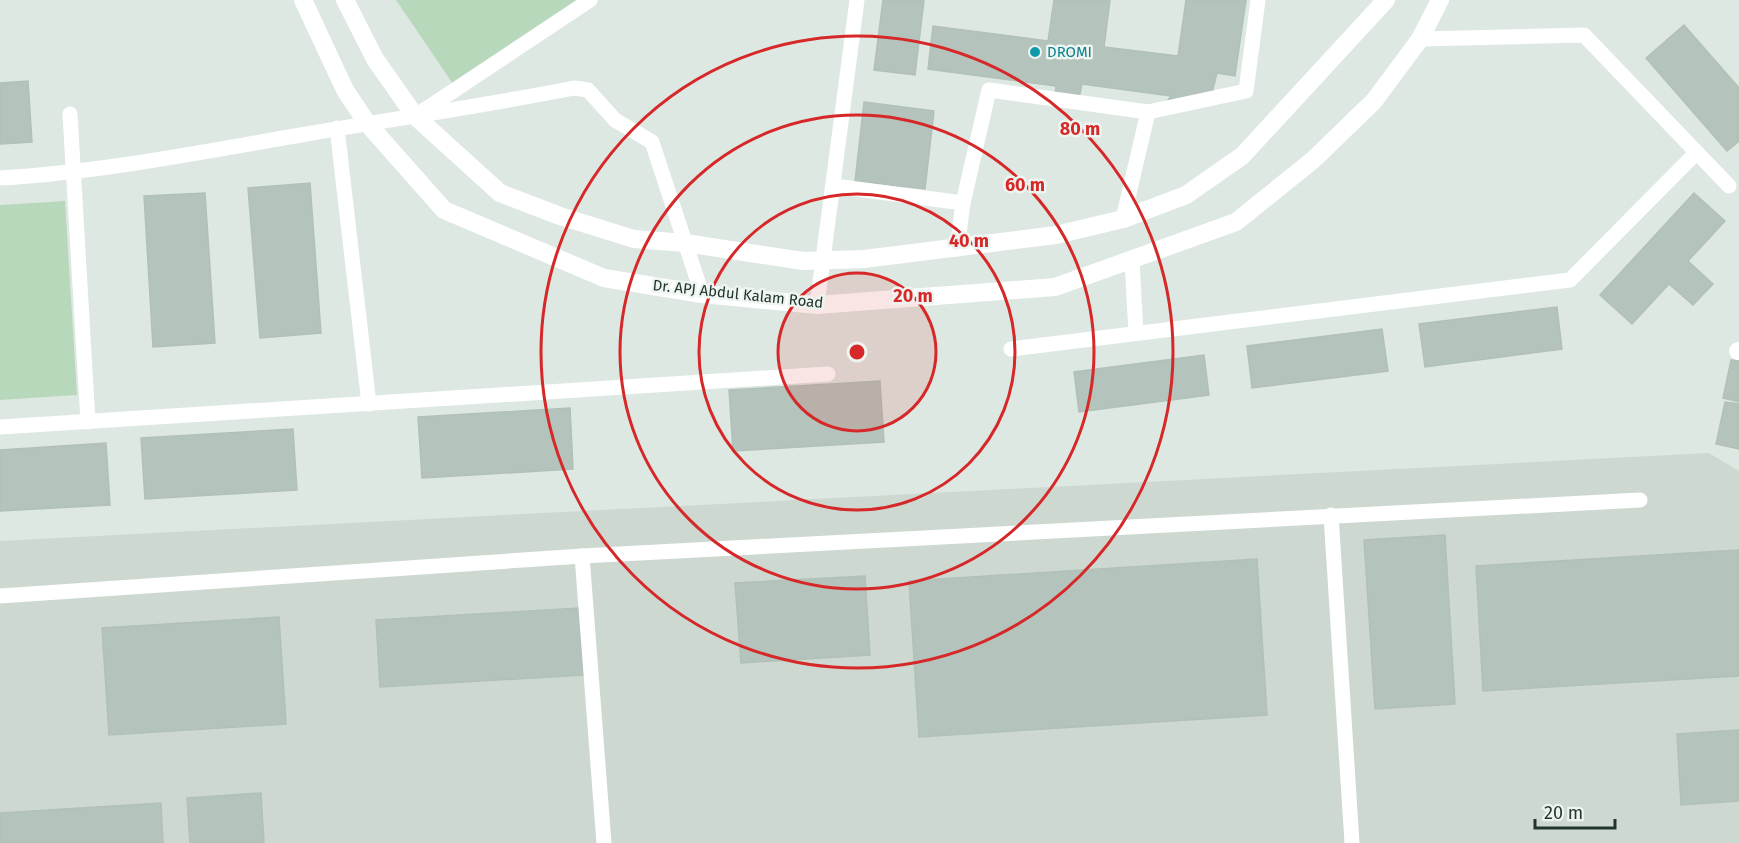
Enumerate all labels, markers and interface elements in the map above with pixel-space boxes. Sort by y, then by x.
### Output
place label: DROMI [1047,43,1092,61]
marker: DROMI [1028,45,1042,59]
text: 80 m [1060,118,1100,140]
text: 60 m [1005,174,1045,196]
text: 40 m [949,230,989,252]
street label: Dr. APJ Abdul Kalam Road [652,276,824,312]
text: 20 m [893,285,933,307]
centre of rings [847,342,867,362]
scale bar [1535,792,1614,830]
text: 20 m [1544,802,1583,824]

